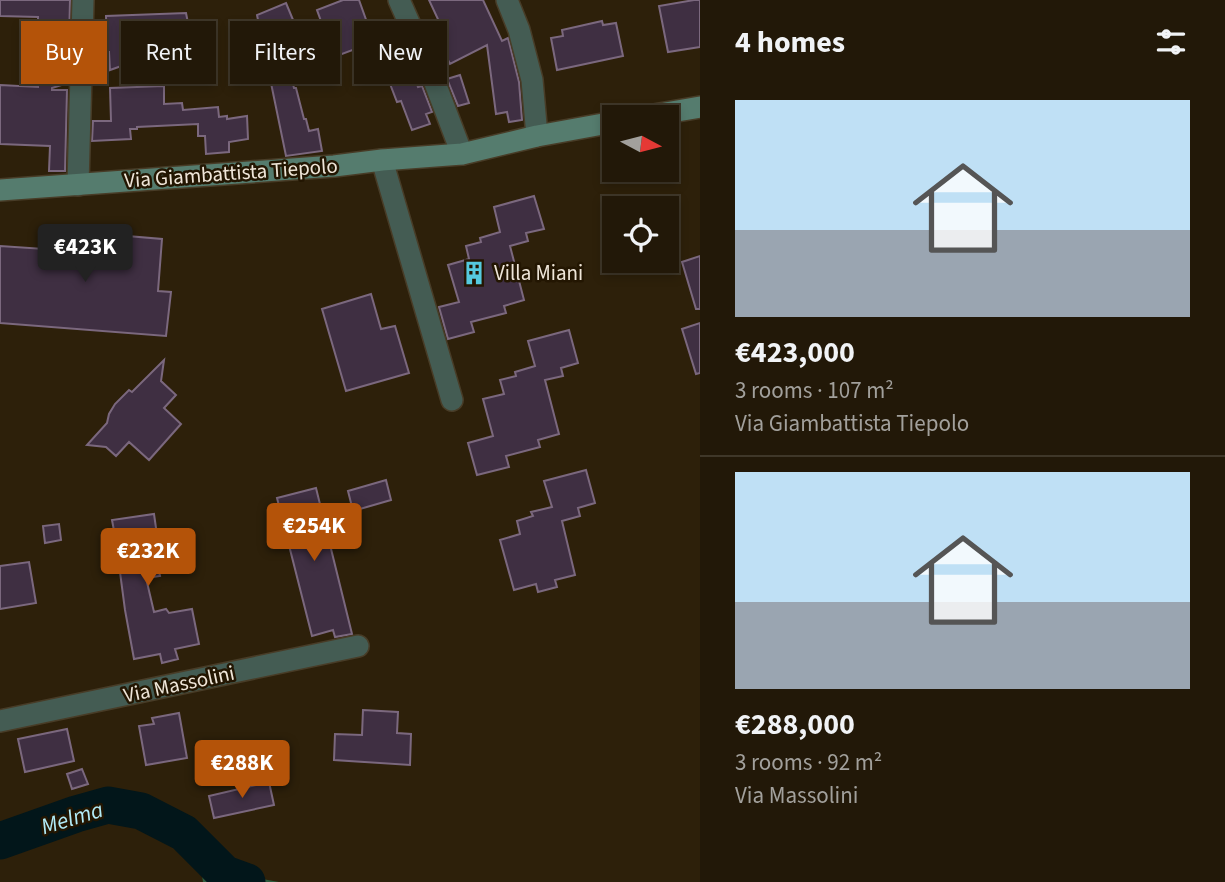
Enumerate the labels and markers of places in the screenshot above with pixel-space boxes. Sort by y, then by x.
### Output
pin: €423K [36,224,134,284]
place label: Villa Miani [494,258,583,288]
building icon: Villa Miani [460,259,488,287]
pin: €254K [265,504,363,563]
pin: €232K [99,528,197,588]
pin: €288K [193,740,291,800]

